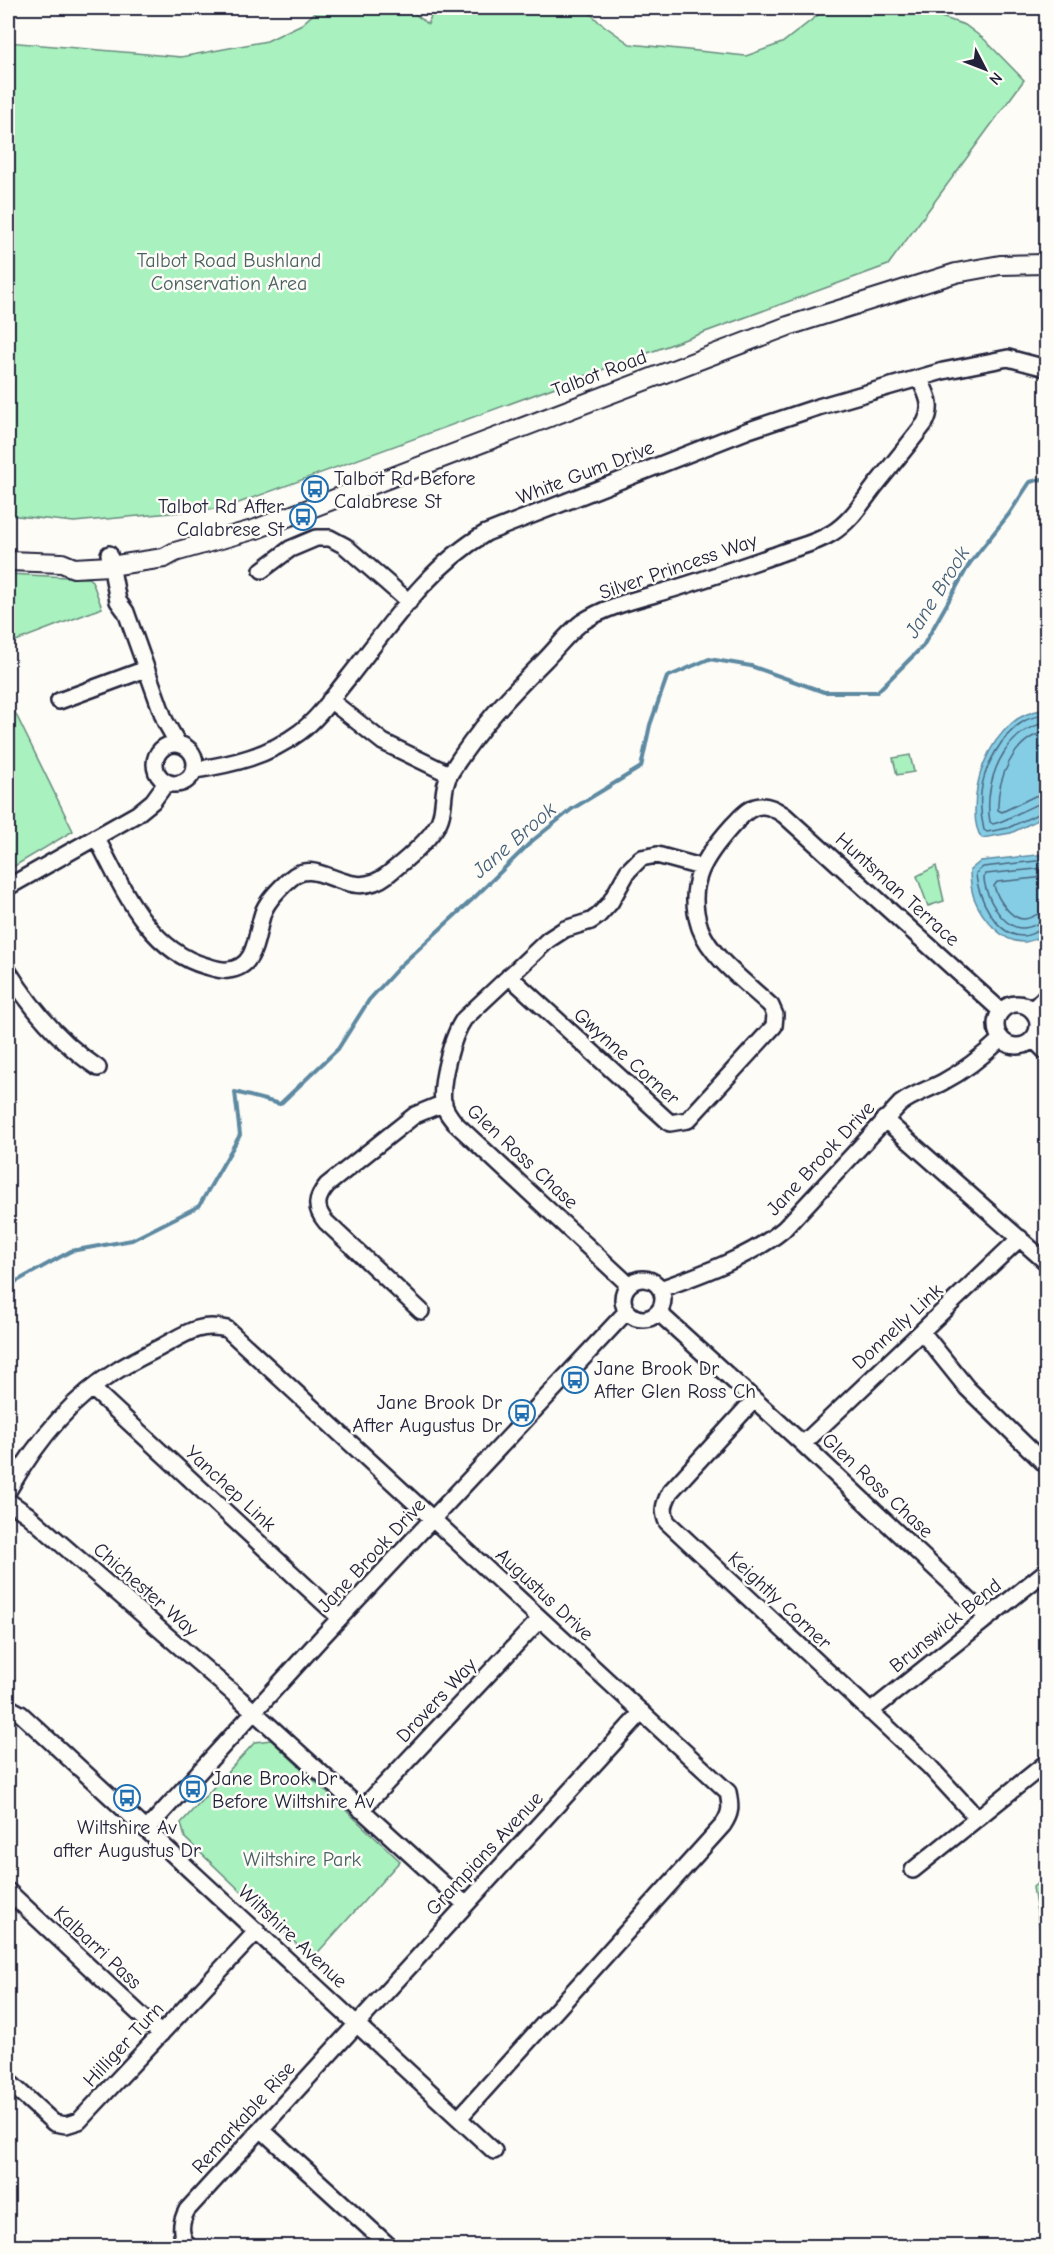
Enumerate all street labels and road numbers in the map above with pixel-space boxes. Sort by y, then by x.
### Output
street label: Talbot Road [548,345,650,402]
street label: White Gum Drive [513,436,657,509]
street label: Silver Princess Way [596,529,760,604]
street label: Huntsman Terrace [831,828,964,951]
street label: Gwynne Corner [569,1003,684,1110]
street label: Jane Brook Drive [762,1096,879,1220]
street label: Glen Ross Chase [462,1099,583,1214]
street label: Donnelly Link [847,1279,947,1374]
street label: Glen Ross Chase [817,1428,938,1543]
street label: Yanchep Link [181,1441,281,1536]
street label: Jane Brook Drive [313,1493,430,1617]
street label: Chichester Way [89,1538,203,1641]
street label: Augustus Drive [491,1543,598,1645]
street label: Keightly Corner [723,1547,836,1654]
street label: Brunswick Bend [885,1573,1006,1677]
street label: Drovers Way [392,1653,481,1747]
street label: Grampians Avenue [421,1787,548,1920]
street label: Wiltshire Avenue [233,1880,352,1993]
street label: Kalbarri Pass [49,1901,146,1994]
street label: Hilliger Turn [78,1997,168,2091]
street label: Remarkable Rise [187,2057,300,2178]

